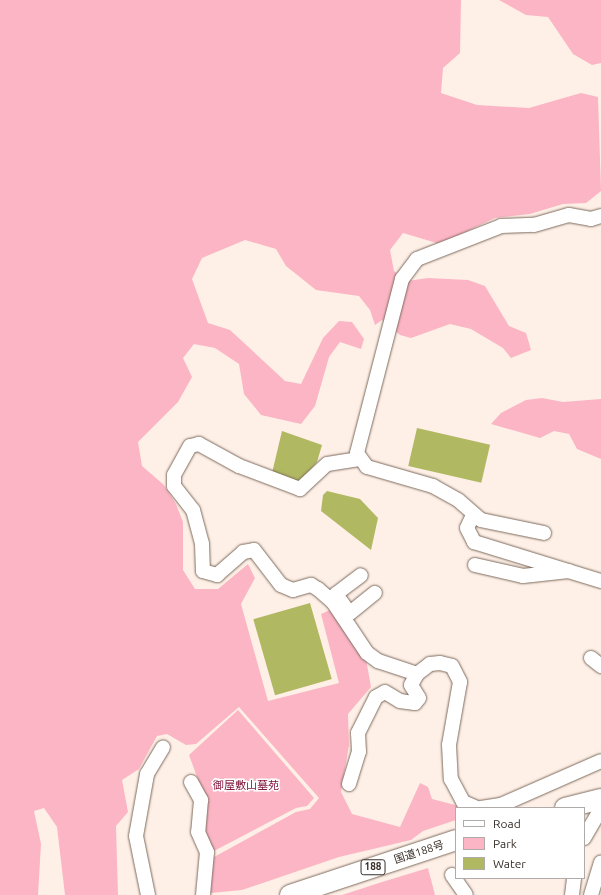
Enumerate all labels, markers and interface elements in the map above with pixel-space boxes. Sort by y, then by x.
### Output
park label: 御屋敷山墓苑 [213,778,279,792]
legend [455,807,585,879]
text: Road [493,817,521,830]
text: Park [493,837,517,850]
street label: 国道188号 [392,838,446,866]
text: Water [493,857,526,870]
road number: 188 [360,859,386,875]

